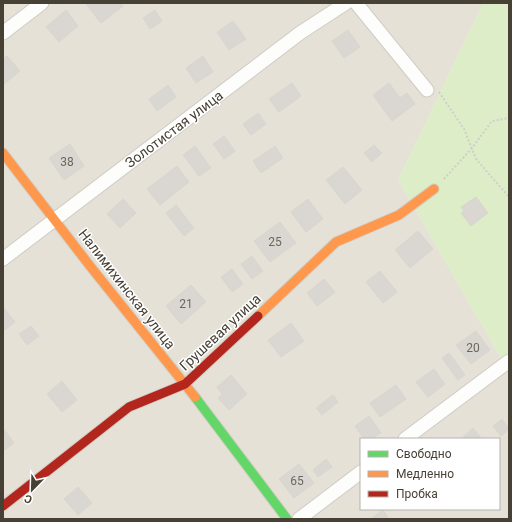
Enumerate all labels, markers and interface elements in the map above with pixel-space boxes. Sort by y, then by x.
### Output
street label: Золотистая улица [122,87,226,171]
house number: 38 [60,155,74,169]
street label: Налимихинская улица [75,226,179,352]
house number: 25 [268,235,282,249]
street label: Грушевая улица [176,290,264,374]
house number: 21 [179,297,193,311]
house number: 20 [466,341,480,355]
legend [360,438,500,510]
text: Свободно [396,447,452,461]
text: Медленно [396,467,454,481]
north arrow [12,470,52,510]
house number: 65 [290,474,304,488]
text: Пробка [396,487,438,501]
text: С [22,491,34,506]

